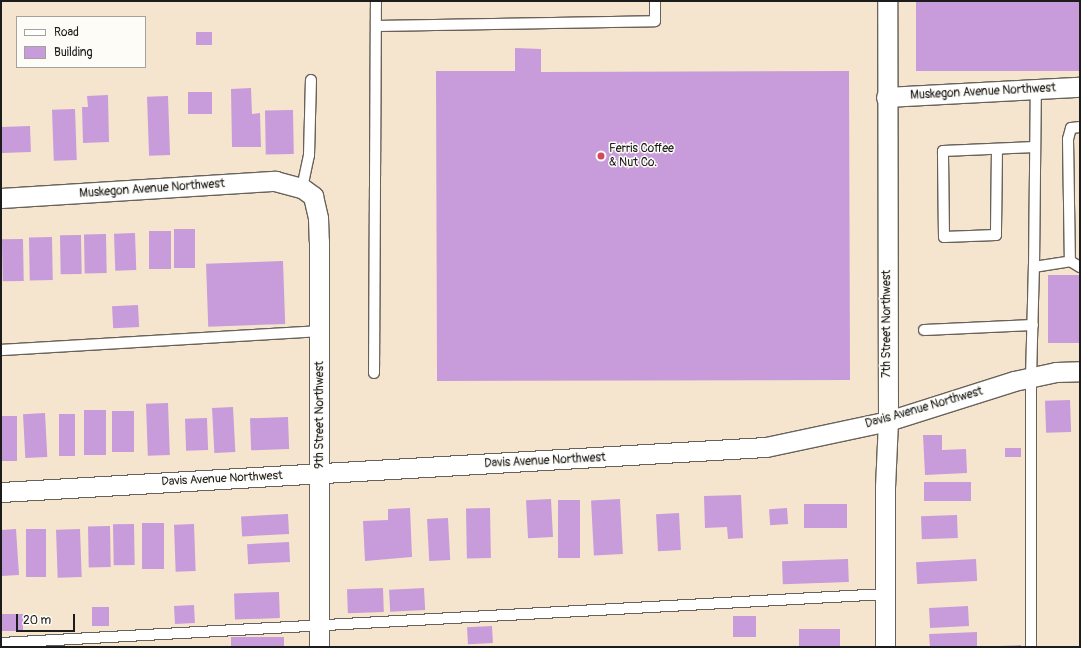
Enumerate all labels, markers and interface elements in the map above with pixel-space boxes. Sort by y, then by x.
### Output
legend [16,16,146,68]
text: Road [54,25,79,40]
text: Building [54,45,93,60]
street label: Muskegon Avenue Northwest [910,81,1056,103]
place label: Ferris Coffee & Nut Co. [609,142,674,170]
marker: Ferris Coffee & Nut Co. [596,151,606,161]
street label: Muskegon Avenue Northwest [79,177,225,201]
street label: 7th Street Northwest [880,270,894,378]
street label: 9th Street Northwest [313,361,327,469]
street label: Davis Avenue Northwest [864,384,984,432]
street label: Davis Avenue Northwest [484,451,606,471]
street label: Davis Avenue Northwest [161,469,283,489]
scale bar [18,606,77,632]
text: 20 m [23,613,51,628]

